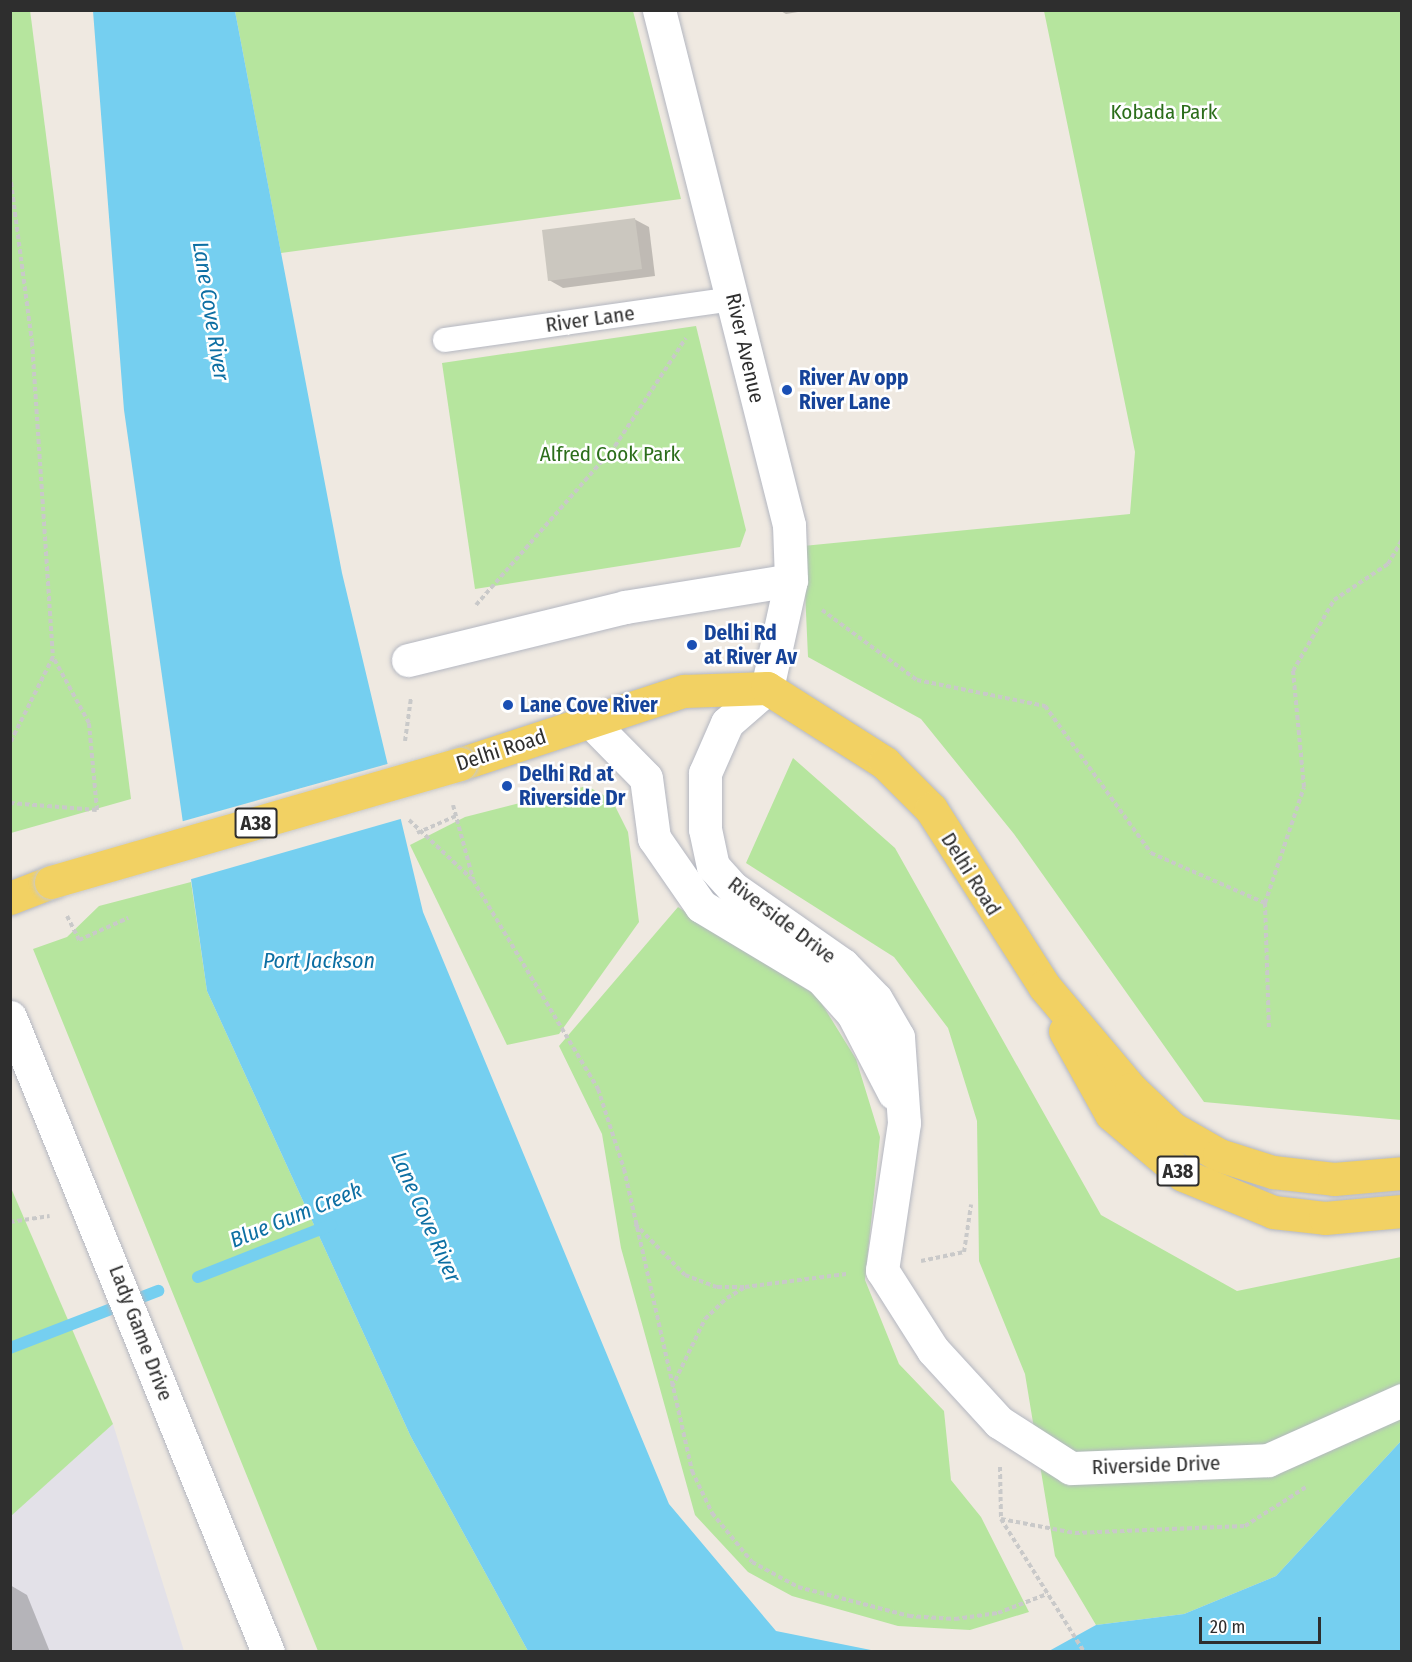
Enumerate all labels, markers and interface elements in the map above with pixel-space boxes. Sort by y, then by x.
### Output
park label: Kobada Park [1111,99,1217,125]
water label: Lane Cove River [187,240,235,382]
street label: River Avenue [720,291,770,405]
street label: River Lane [544,300,636,338]
place label: River Av opp River Lane [799,365,908,415]
marker: River Av opp River Lane [780,383,794,397]
park label: Alfred Cook Park [540,441,680,467]
place label: Delhi Rd at River Av [704,620,797,670]
marker: Delhi Rd at River Av [685,638,699,652]
place label: Lane Cove River [520,692,658,718]
marker: Lane Cove River [501,698,515,712]
street label: Delhi Road [453,724,549,776]
place label: Delhi Rd at Riverside Dr [519,761,625,811]
marker: Delhi Rd at Riverside Dr [500,779,514,793]
road number: A38 [234,806,278,840]
street label: Delhi Road [936,828,1006,920]
street label: Riverside Drive [723,871,841,969]
water label: Port Jackson [263,948,375,974]
water label: Lane Cove River [385,1148,467,1286]
road number: A38 [1156,1154,1200,1188]
water label: Blue Gum Creek [226,1177,366,1253]
street label: Lady Game Drive [104,1262,178,1404]
street label: Riverside Drive [1091,1450,1221,1480]
scale bar [1202,1605,1324,1643]
text: 20 m [1210,1616,1245,1638]

